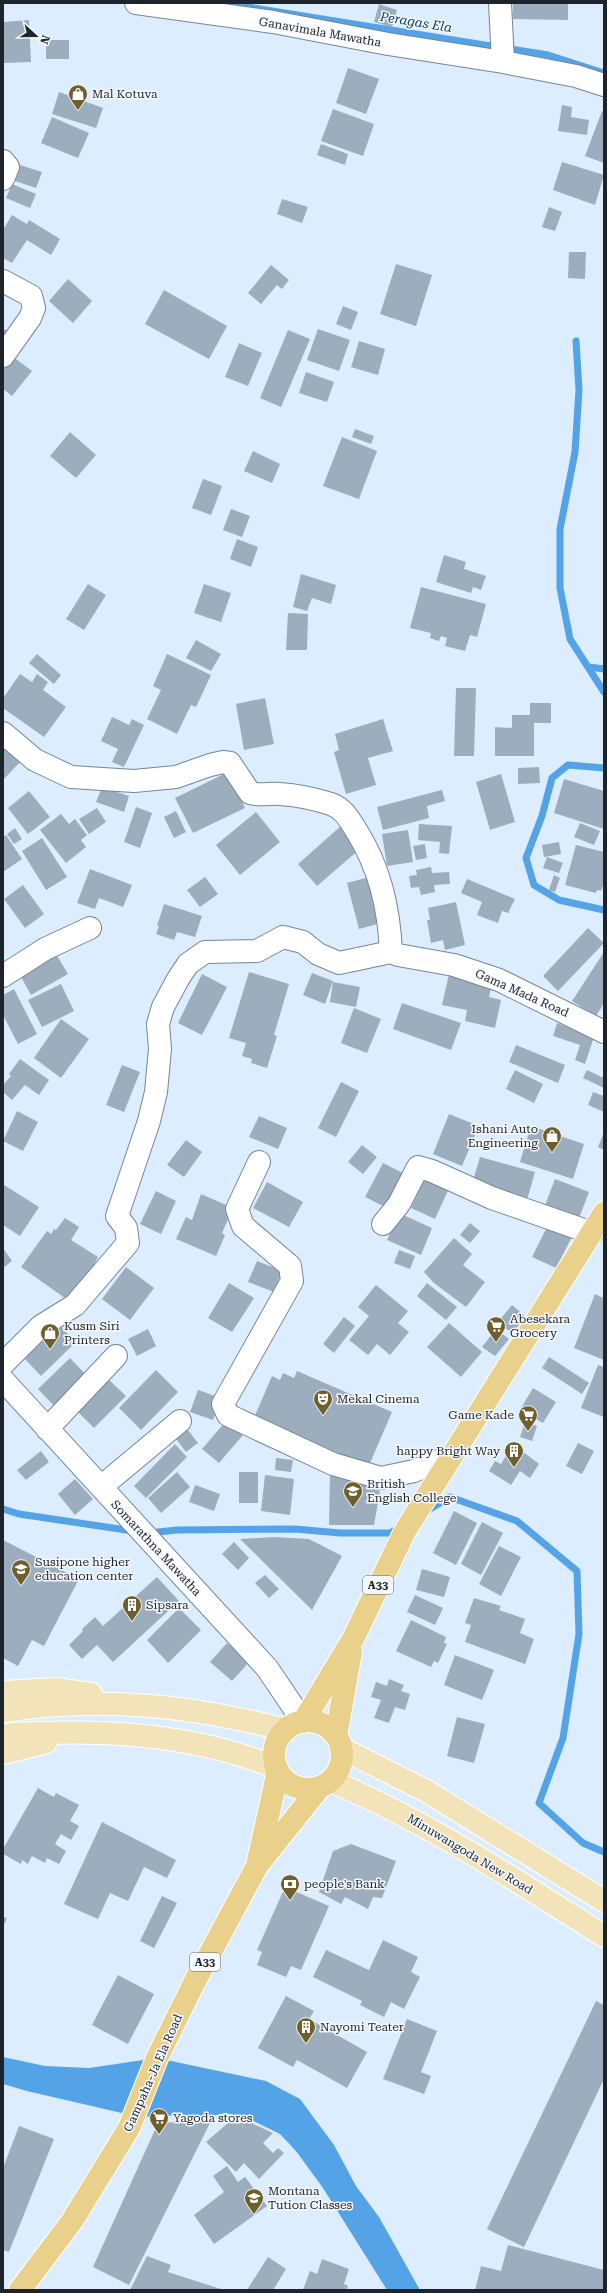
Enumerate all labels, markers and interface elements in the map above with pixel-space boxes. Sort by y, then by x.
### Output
water label: Peragas Ela [378,9,453,35]
street label: Ganavimala Mawatha [258,14,383,50]
north arrow [16,16,56,56]
text: N [37,33,52,46]
shop icon: Mal Kotuva [67,83,89,111]
place label: Mal Kotuva [92,87,158,101]
street label: Gama Mada Road [473,966,571,1020]
place label: Ishani Auto Engineering [468,1122,538,1150]
shop icon: Ishani Auto Engineering [541,1125,563,1153]
place label: Abesekara Grocery [510,1312,571,1340]
supermarket icon: Abesekara Grocery [485,1315,507,1343]
place label: Kusm Siri Printers [64,1319,120,1347]
shop icon: Kusm Siri Printers [39,1322,61,1350]
theatre icon: Mekal Cinema [312,1388,334,1416]
place label: Mekal Cinema [337,1392,420,1406]
supermarket icon: Game Kade [517,1404,539,1432]
place label: Game Kade [448,1408,514,1422]
building icon: happy Bright Way [503,1440,525,1468]
place label: happy Bright Way [396,1444,501,1458]
place label: British English College [367,1477,457,1505]
school or university icon: British English College [342,1480,364,1508]
street label: Somarathna Mawatha [108,1497,204,1599]
place label: Susipone higher education center [35,1555,133,1583]
school or university icon: Susipone higher education center [10,1558,32,1586]
road number: A33 [363,1576,393,1594]
building icon: Sipsara [121,1594,143,1622]
place label: Sipsara [146,1598,189,1612]
street label: Minuwangoda New Road [405,1811,536,1897]
bank icon: people's Bank [279,1873,301,1901]
place label: people's Bank [304,1877,385,1891]
road number: A33 [190,1953,220,1971]
street label: Gampaha-Ja Ela Road [121,2012,185,2134]
building icon: Nayomi Teater [295,2016,317,2044]
place label: Nayomi Teater [320,2020,404,2034]
supermarket icon: Yagoda stores [148,2107,170,2135]
place label: Yagoda stores [173,2111,253,2125]
place label: Montana Tution Classes [268,2184,353,2212]
school or university icon: Montana Tution Classes [243,2187,265,2215]

